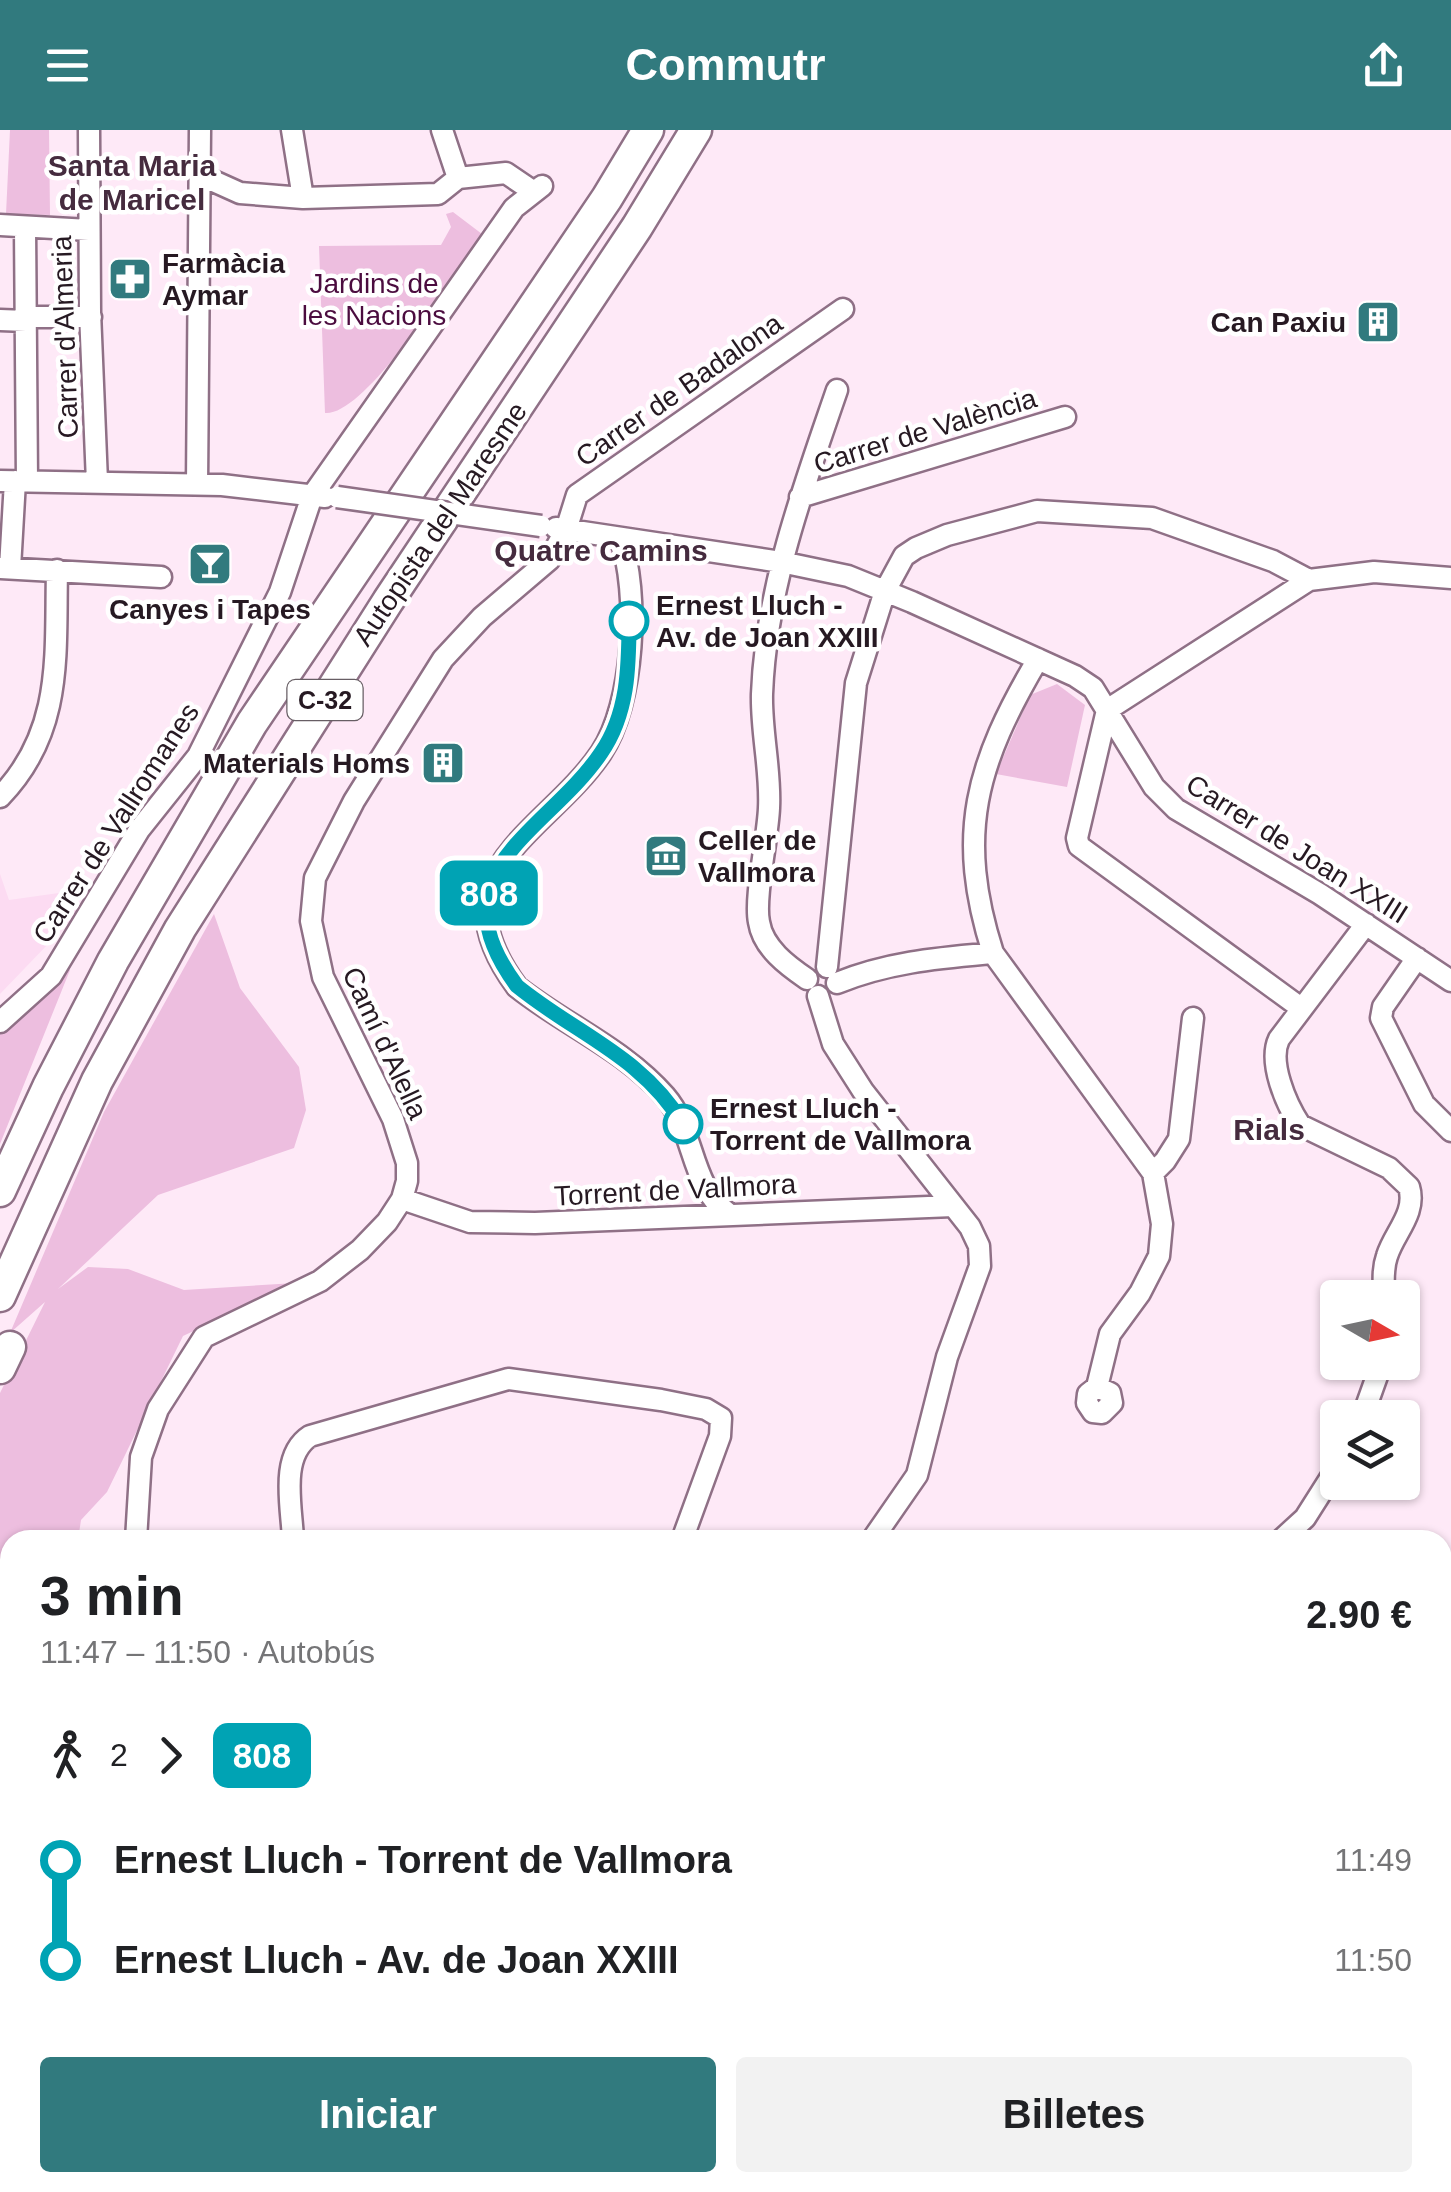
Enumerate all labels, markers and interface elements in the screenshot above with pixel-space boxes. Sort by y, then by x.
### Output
icon: menu [40,38,95,93]
icon: share [1356,38,1411,93]
text: Commutr [626,39,826,90]
district label: Santa Maria de Maricel [48,149,217,216]
street label: Carrer d'Almeria [46,235,84,439]
place label: Farmàcia Aymar [162,248,285,311]
pharmacy icon: Farmàcia Aymar [107,256,153,302]
park label: Jardins de les Nacions [302,268,446,331]
building icon: Can Paxiu [1355,299,1401,345]
street label: Carrer de Badalona [570,307,788,473]
place label: Can Paxiu [1211,307,1346,338]
street label: Carrer de València [810,382,1041,480]
street label: Autopista del Maresme [347,397,533,651]
district label: Quatre Camins [494,534,708,567]
bar icon: Canyes i Tapes [187,541,233,587]
place label: Ernest Lluch - Av. de Joan XXIII [656,590,879,653]
place label: Canyes i Tapes [109,594,311,625]
marker: Ernest Lluch - Av. de Joan XXIII [610,602,648,640]
road number: C-32 [288,680,362,720]
street label: Carrer de Vallromanes [27,697,205,949]
building icon: Materials Homs [420,740,466,786]
place label: Materials Homs [203,748,410,779]
street label: Carrer de Joan XXIII [1181,768,1413,930]
place label: Celler de Vallmora [698,825,816,888]
museum icon: Celler de Vallmora [643,833,689,879]
line badge: 808 [432,860,546,926]
text: 808 [460,874,518,913]
street label: Camí d'Alella [336,962,434,1124]
place label: Ernest Lluch - Torrent de Vallmora [710,1093,971,1156]
marker: Ernest Lluch - Torrent de Vallmora [664,1105,702,1143]
district label: Rials [1233,1113,1305,1146]
street label: Torrent de Vallmora [553,1168,797,1212]
north arrow [1320,1280,1420,1380]
map controls [1320,1280,1420,1500]
button: layers [1320,1400,1420,1500]
text: 3 min [40,1565,184,1627]
text: 2.90 € [1306,1594,1412,1636]
text: 11:47 – 11:50 · Autobús [40,1634,375,1670]
icon: walk [40,1728,95,1783]
icon: forward [143,1728,198,1783]
text: 808 [233,1736,291,1775]
text: 2 [110,1737,128,1773]
text: Ernest Lluch - Torrent de Vallmora [114,1839,732,1881]
text: 11:49 [1334,1842,1412,1878]
text: Ernest Lluch - Av. de Joan XXIII [114,1939,679,1981]
text: 11:50 [1334,1942,1412,1978]
button: Iniciar [40,2057,716,2172]
button: Billetes [736,2057,1412,2172]

